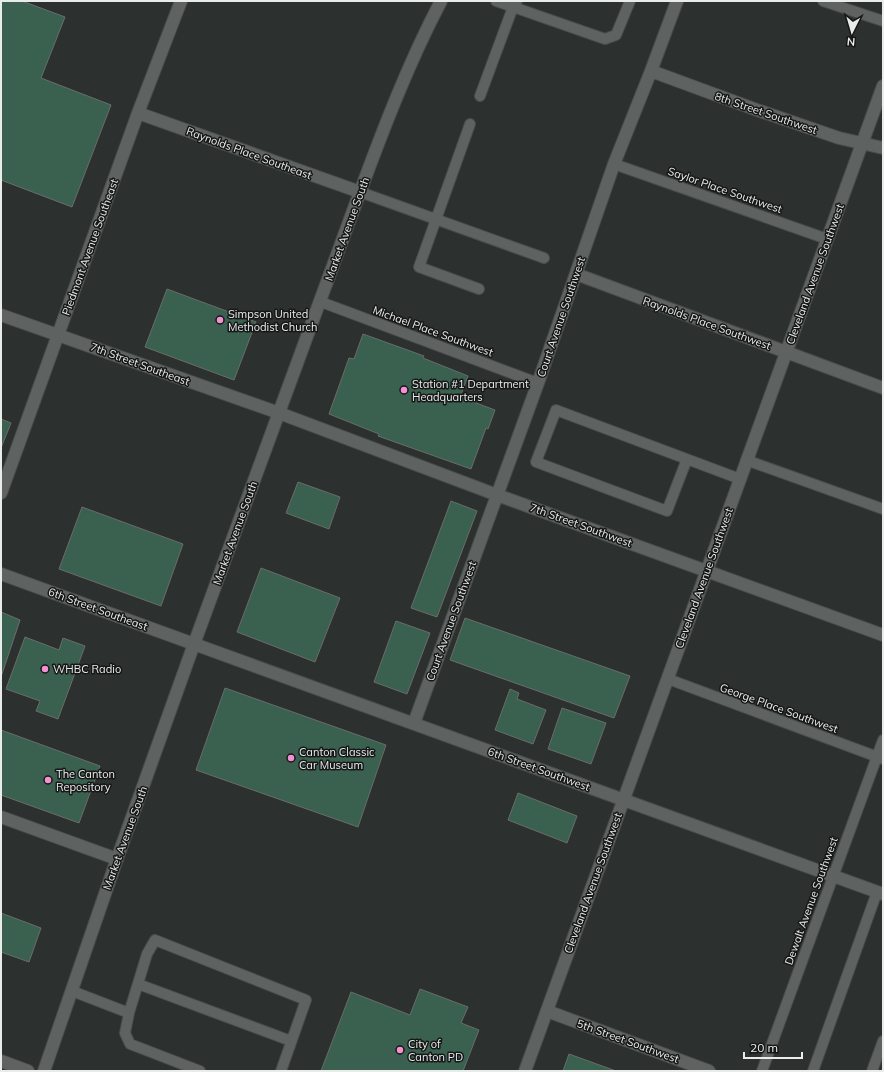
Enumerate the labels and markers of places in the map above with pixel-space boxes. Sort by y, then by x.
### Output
place label: Simpson United Methodist Church [228,307,317,334]
marker: Simpson United Methodist Church [215,315,225,325]
place label: Station #1 Department Headquarters [412,377,529,404]
marker: Station #1 Department Headquarters [399,385,409,395]
place label: WHBC Radio [53,662,121,676]
marker: WHBC Radio [40,664,50,674]
place label: Canton Classic Car Museum [299,745,375,772]
marker: Canton Classic Car Museum [286,753,296,763]
place label: The Canton Repository [56,767,115,794]
marker: The Canton Repository [43,775,53,785]
place label: City of Canton PD [408,1037,463,1064]
marker: City of Canton PD [395,1045,405,1055]

